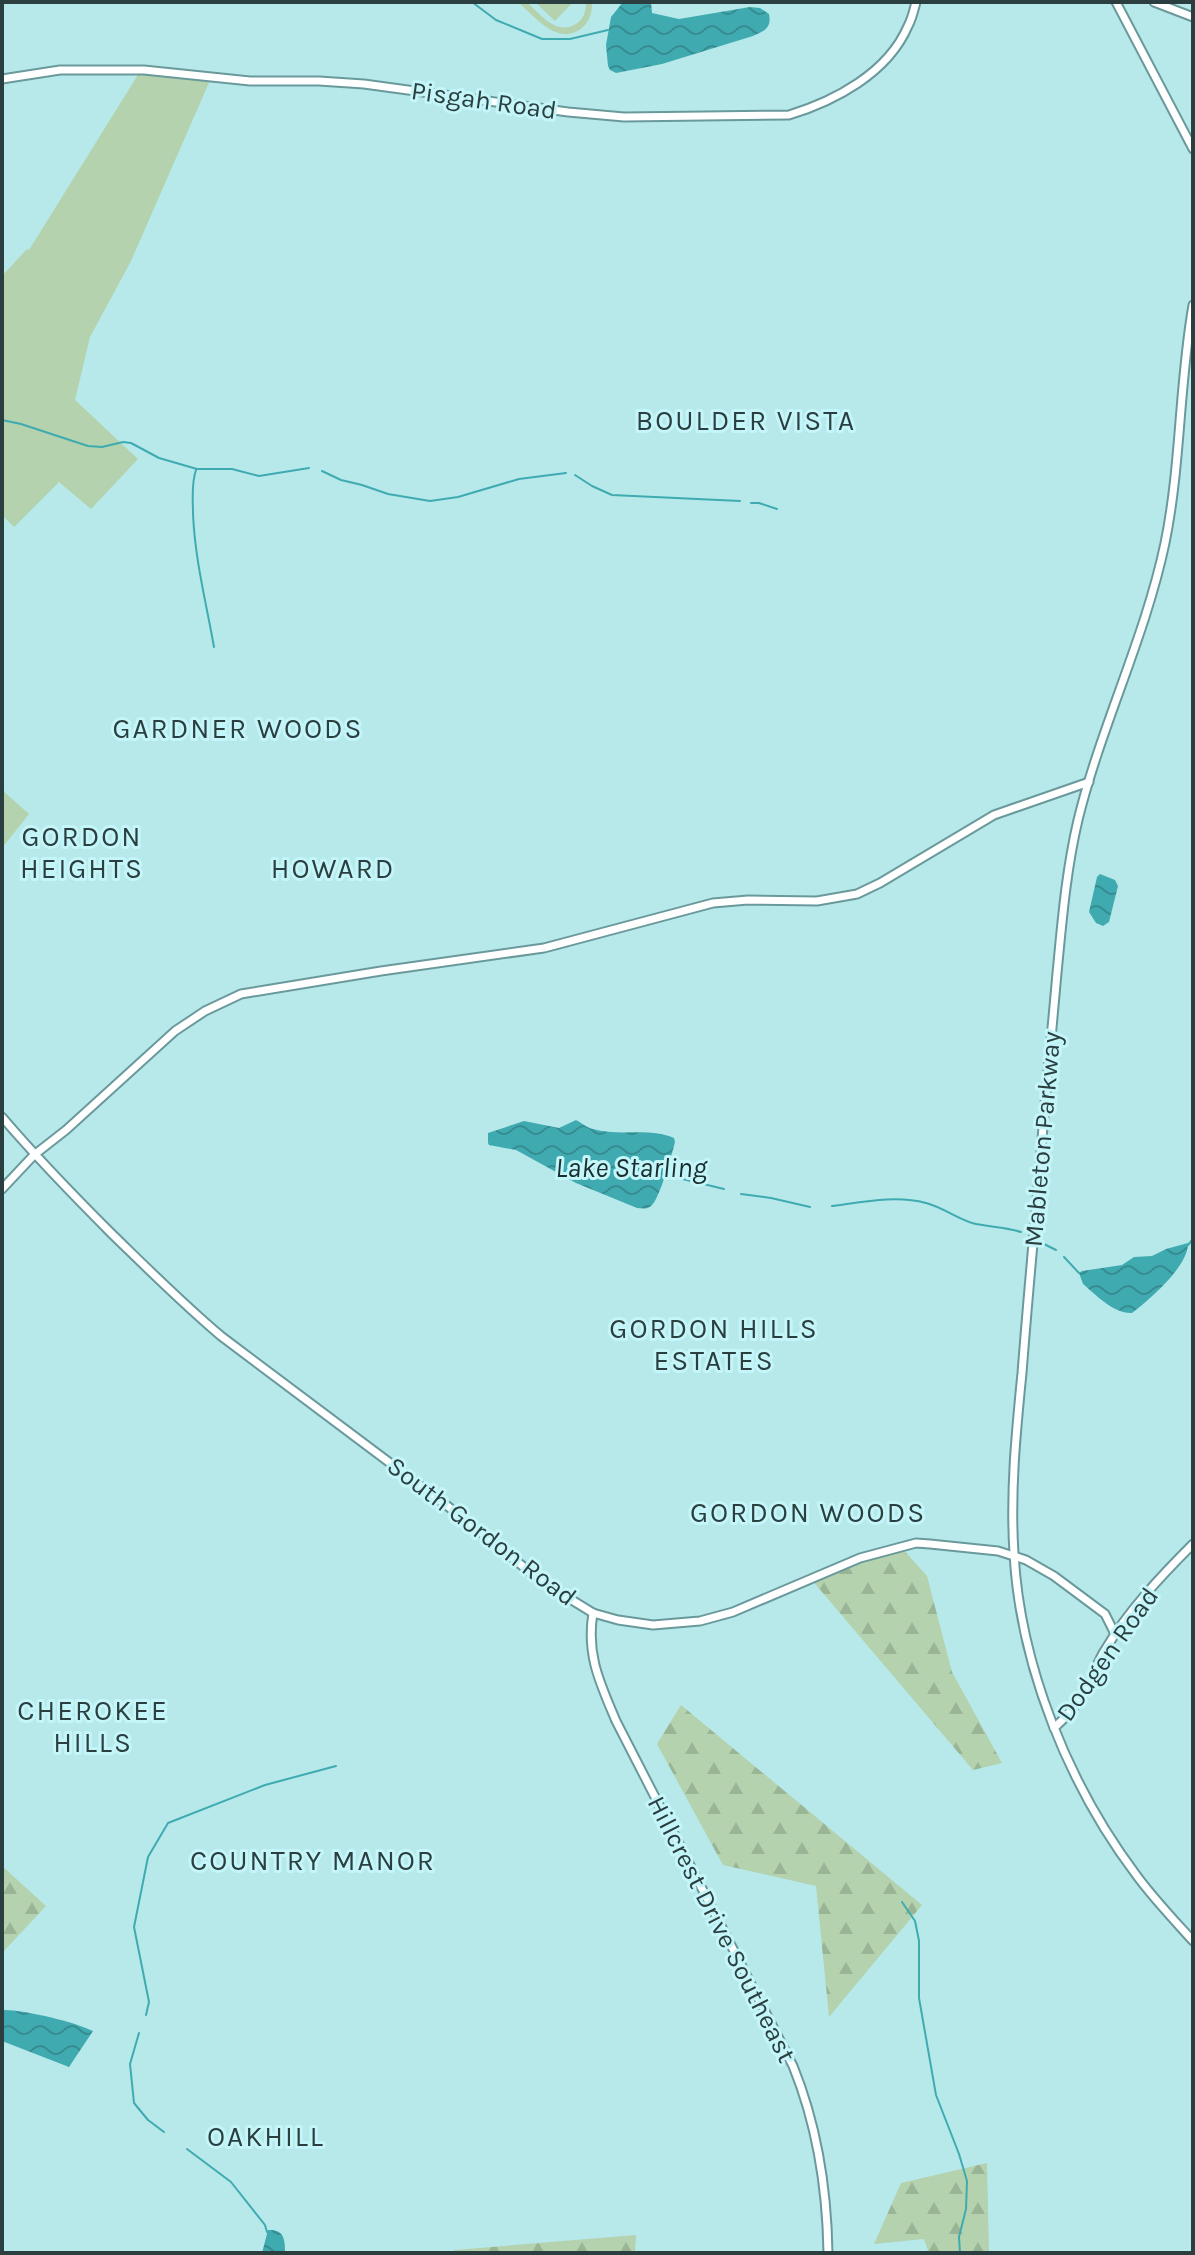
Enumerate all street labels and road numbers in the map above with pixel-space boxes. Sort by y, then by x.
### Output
street label: Pisgah Road [409,75,559,126]
street label: Mableton Parkway [1018,1030,1067,1248]
street label: South Gordon Road [381,1450,582,1613]
street label: Dodgen Road [1050,1581,1165,1727]
street label: Hillcrest Drive Southeast [641,1791,802,2068]

